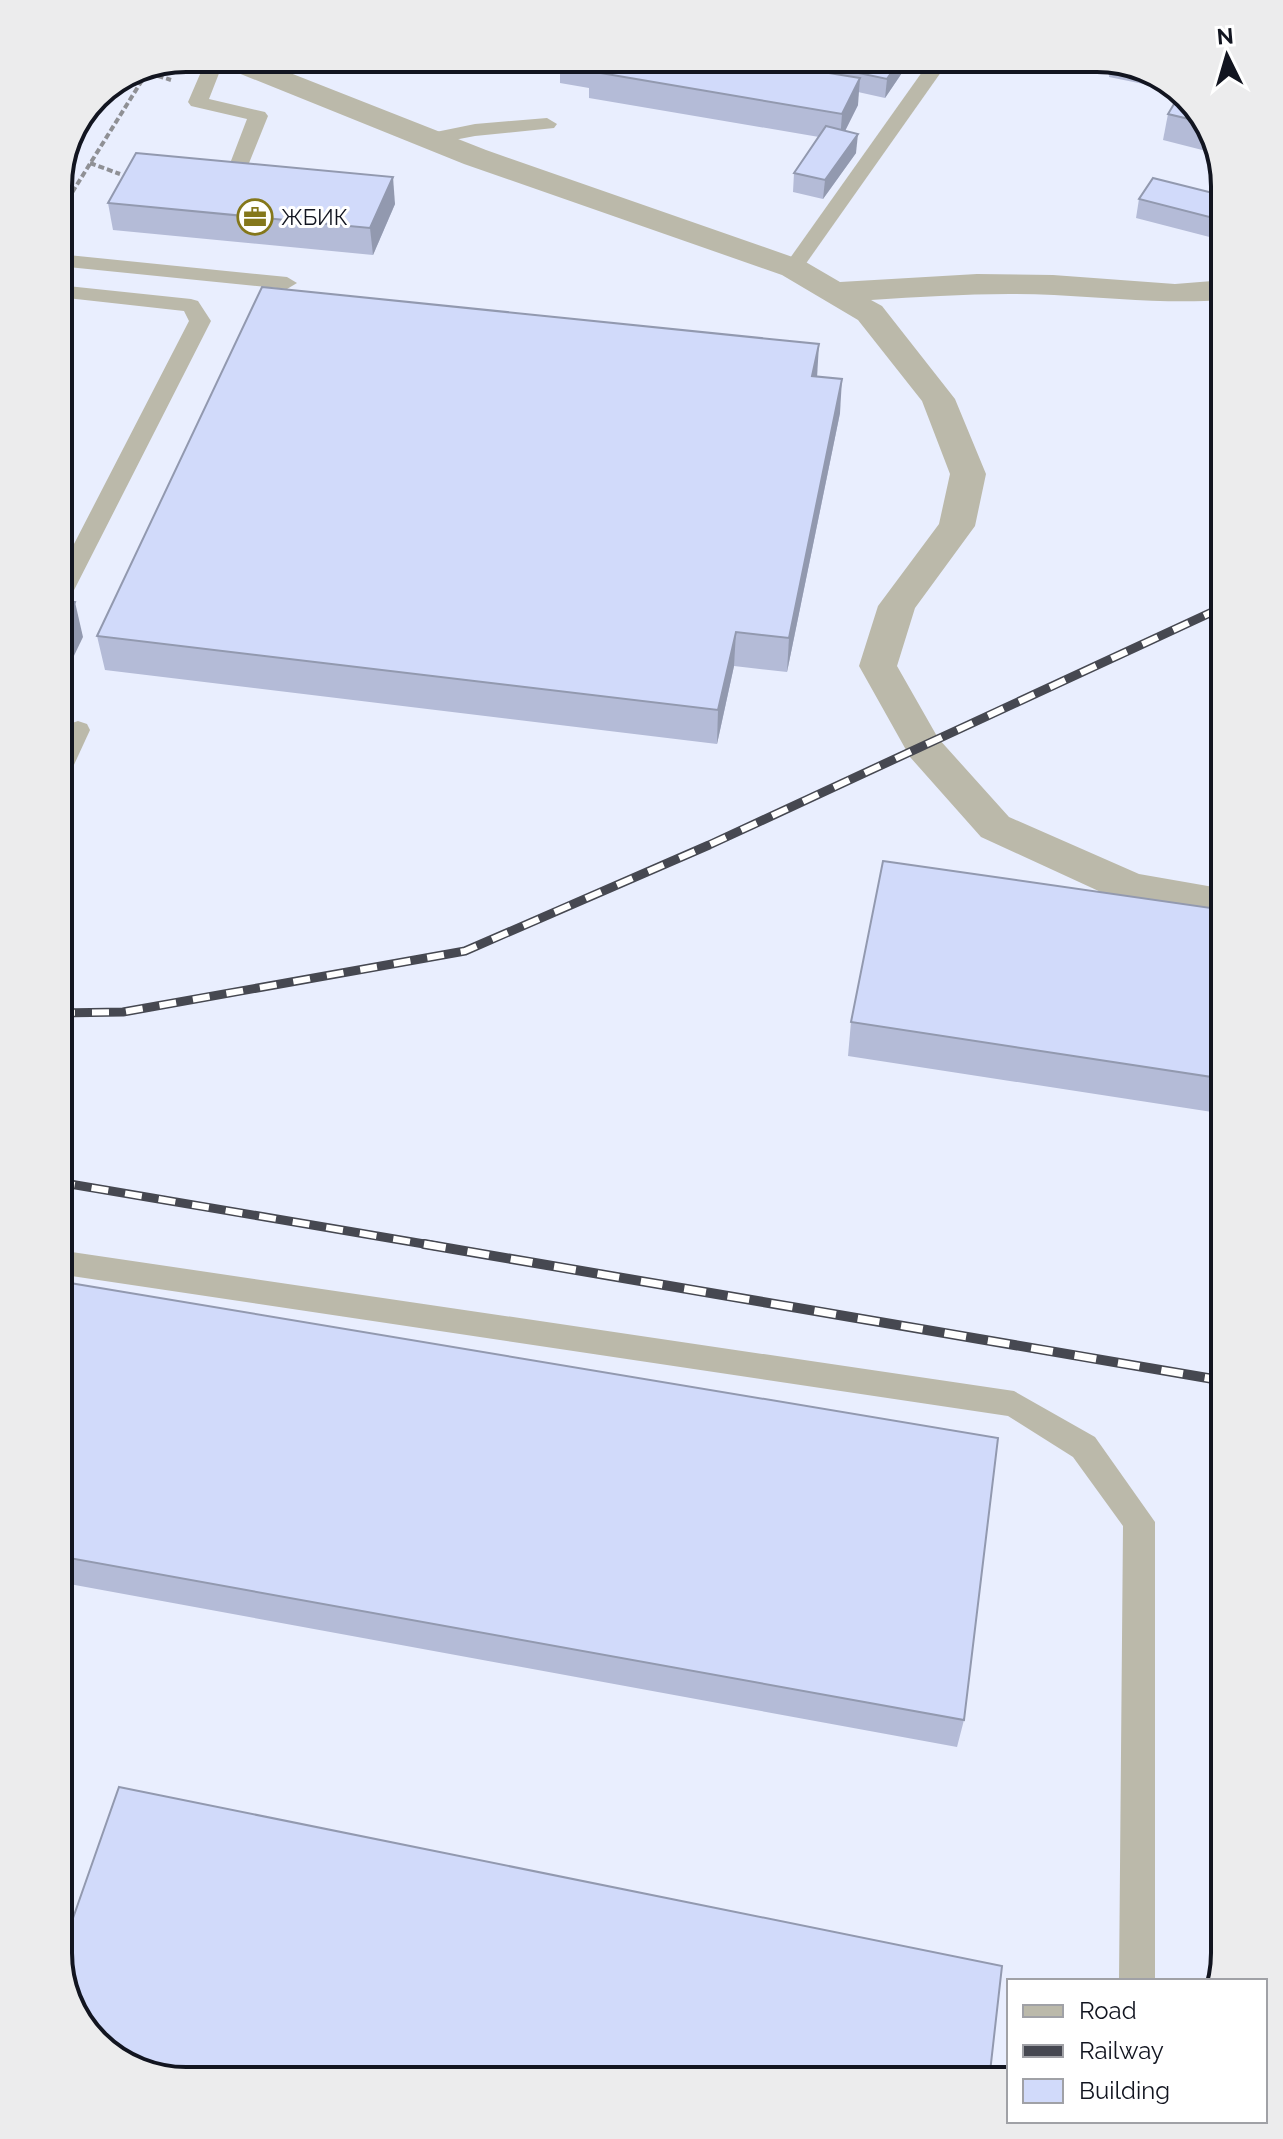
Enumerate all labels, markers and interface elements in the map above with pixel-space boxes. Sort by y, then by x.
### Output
north arrow [1187,16,1267,96]
text: N [1216,22,1235,50]
office icon: ЖБИК [236,198,274,236]
place label: ЖБИК [281,204,348,230]
legend [1007,1979,1267,2123]
text: Road [1079,1996,1137,2025]
text: Railway [1079,2036,1164,2065]
text: Building [1079,2076,1170,2105]

